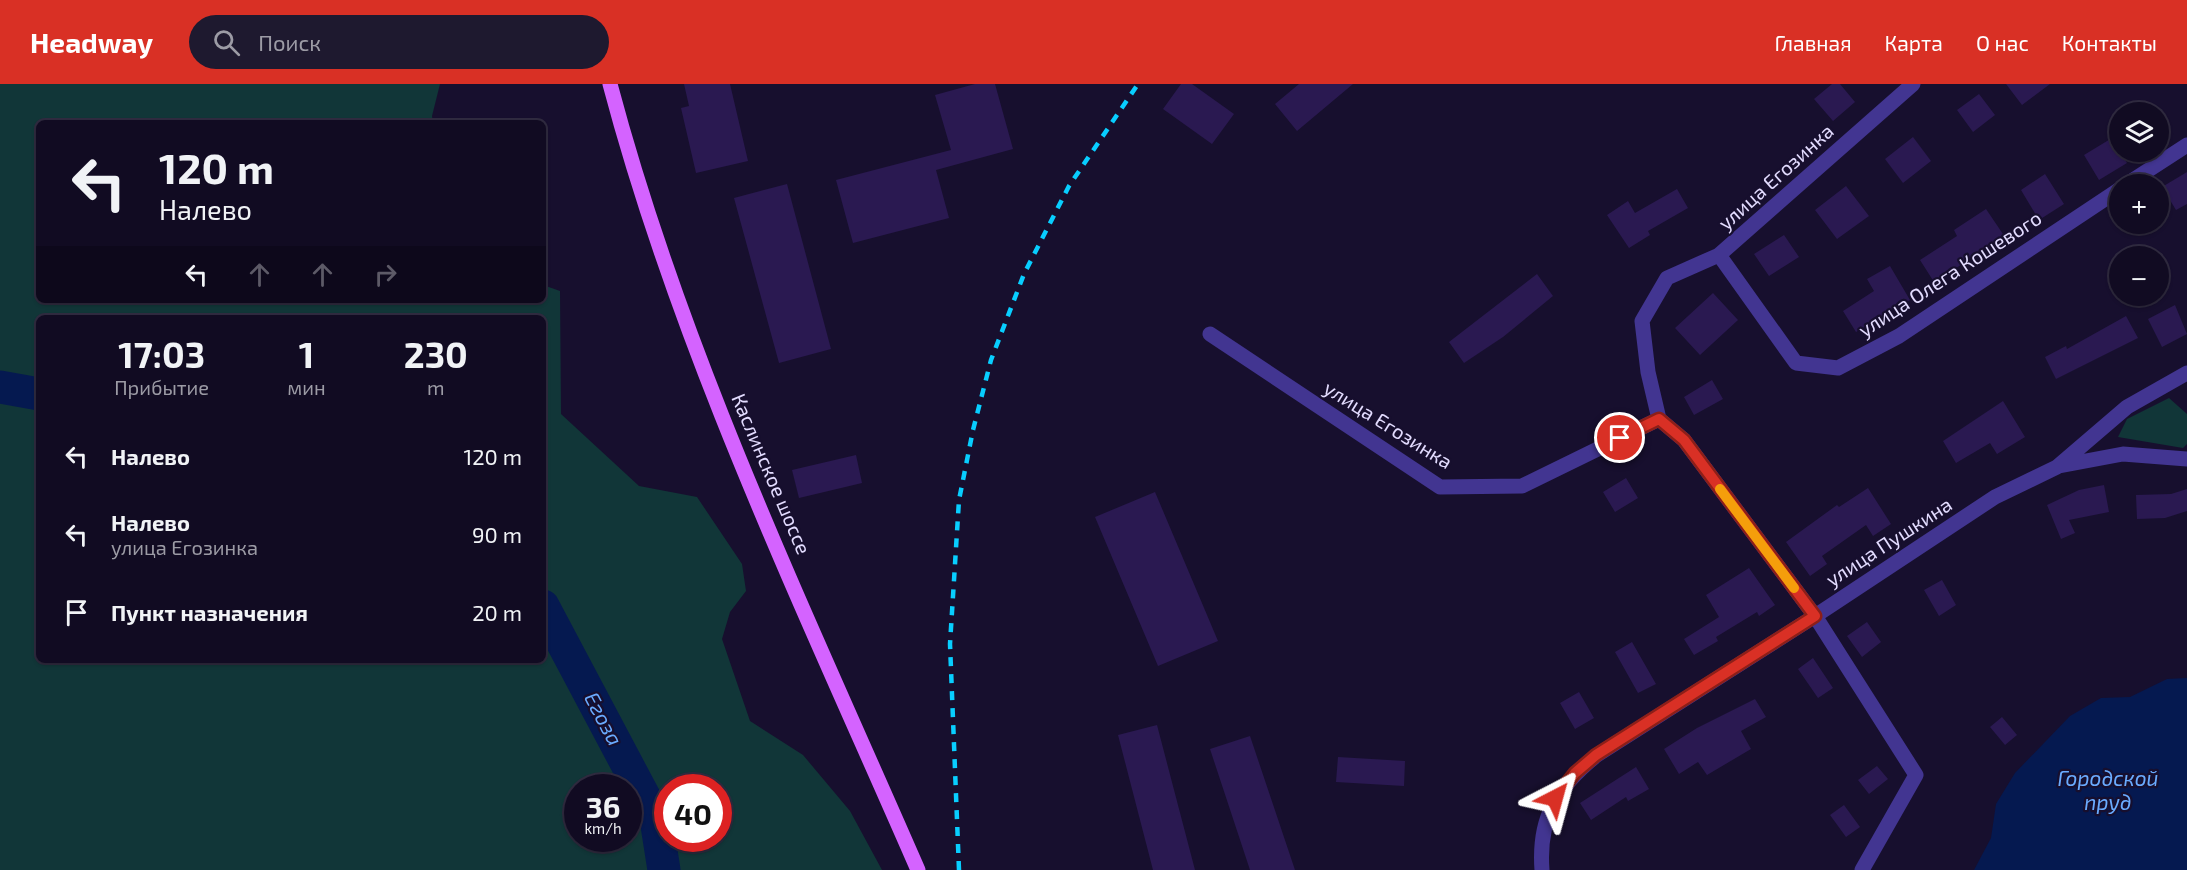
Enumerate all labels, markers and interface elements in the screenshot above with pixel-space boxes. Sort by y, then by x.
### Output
search box [189,15,609,69]
text: Headway [30,25,153,59]
icon: search [210,26,243,59]
text: Поиск [258,29,321,55]
text: Главная [1775,30,1852,55]
text: Карта [1885,30,1943,55]
text: О нас [1976,30,2029,55]
text: Контакты [2062,30,2157,55]
map controls [2109,102,2169,306]
button: layers [2109,102,2169,162]
street label: улица Егозинка [1713,118,1839,235]
text: 120 m [159,142,274,192]
icon: left [60,144,138,222]
button: + [2109,174,2169,234]
text: Налево [159,193,252,225]
street label: улица Олега Кошевого [1853,205,2046,342]
button: − [2109,246,2169,306]
icon: left [180,258,213,291]
icon: ahead [243,258,276,291]
icon: ahead [306,258,339,291]
icon: right [369,258,402,291]
text: 17:03 [118,332,205,375]
text: 1 [299,332,314,375]
text: 230 [404,332,468,375]
text: Прибытие [114,375,209,399]
text: мин [287,375,326,399]
text: m [427,375,445,399]
street label: улица Егозинка [1319,375,1457,474]
street label: Каслинское шоссе [727,390,817,558]
pin [1594,412,1645,463]
icon: arrive [1603,421,1636,454]
icon: left [60,440,93,473]
text: Налево [111,443,190,469]
text: 120 m [463,443,522,469]
street label: улица Пушкина [1821,491,1957,592]
text: Налево [111,509,190,535]
icon: left [60,518,93,551]
text: 90 m [472,521,522,547]
text: улица Егозинка [111,535,258,559]
icon: arrive [60,596,93,629]
text: Пункт назначения [111,599,308,625]
text: 20 m [472,599,522,625]
water label: Егоза [580,687,629,749]
water label: Городской пруд [2057,765,2159,814]
position arrow [1523,766,1587,830]
speed limit sign: 40 [654,774,732,852]
text: 36 [586,788,620,824]
text: km/h [584,819,622,837]

